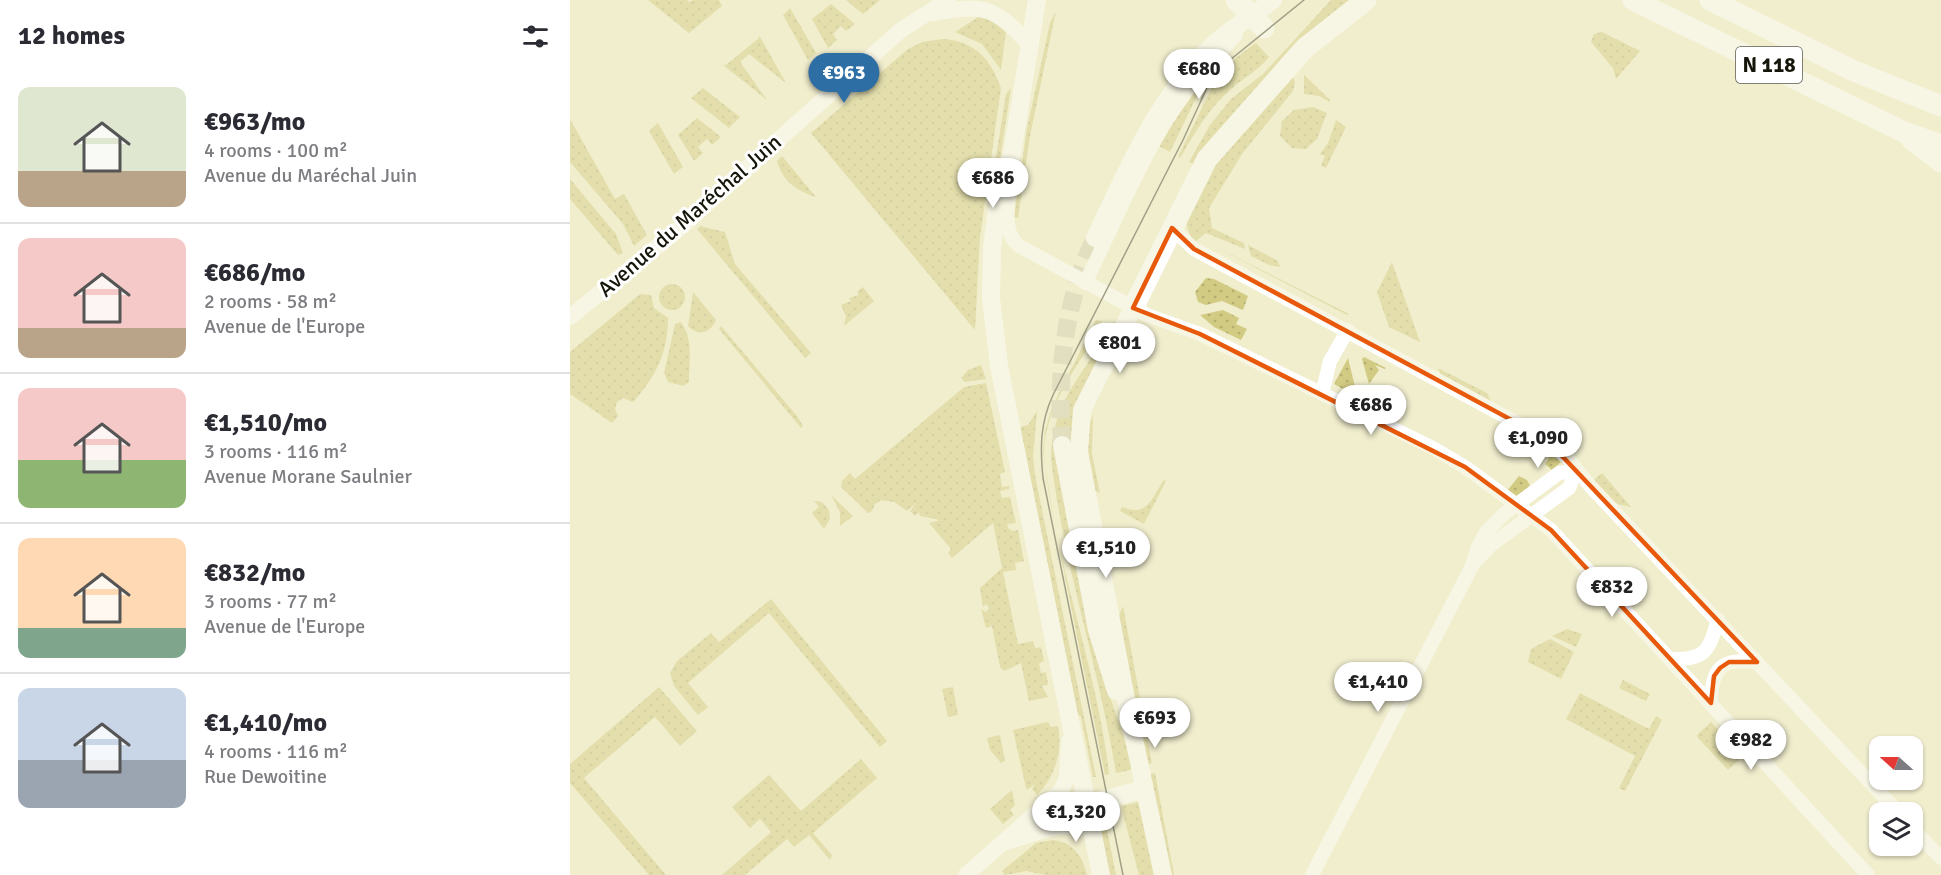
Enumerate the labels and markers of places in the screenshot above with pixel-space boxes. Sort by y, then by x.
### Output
pin: €680 [1163,49,1235,100]
pin: €963 [808,53,880,104]
pin: €686 [957,158,1029,209]
pin: €801 [1084,323,1156,374]
pin: €686 [1335,385,1407,436]
pin: €1,090 [1489,418,1587,469]
pin: €1,510 [1057,528,1155,579]
pin: €832 [1576,567,1648,618]
pin: €1,410 [1329,662,1427,713]
pin: €693 [1119,698,1191,749]
pin: €982 [1715,720,1787,771]
pin: €1,320 [1027,792,1125,843]

